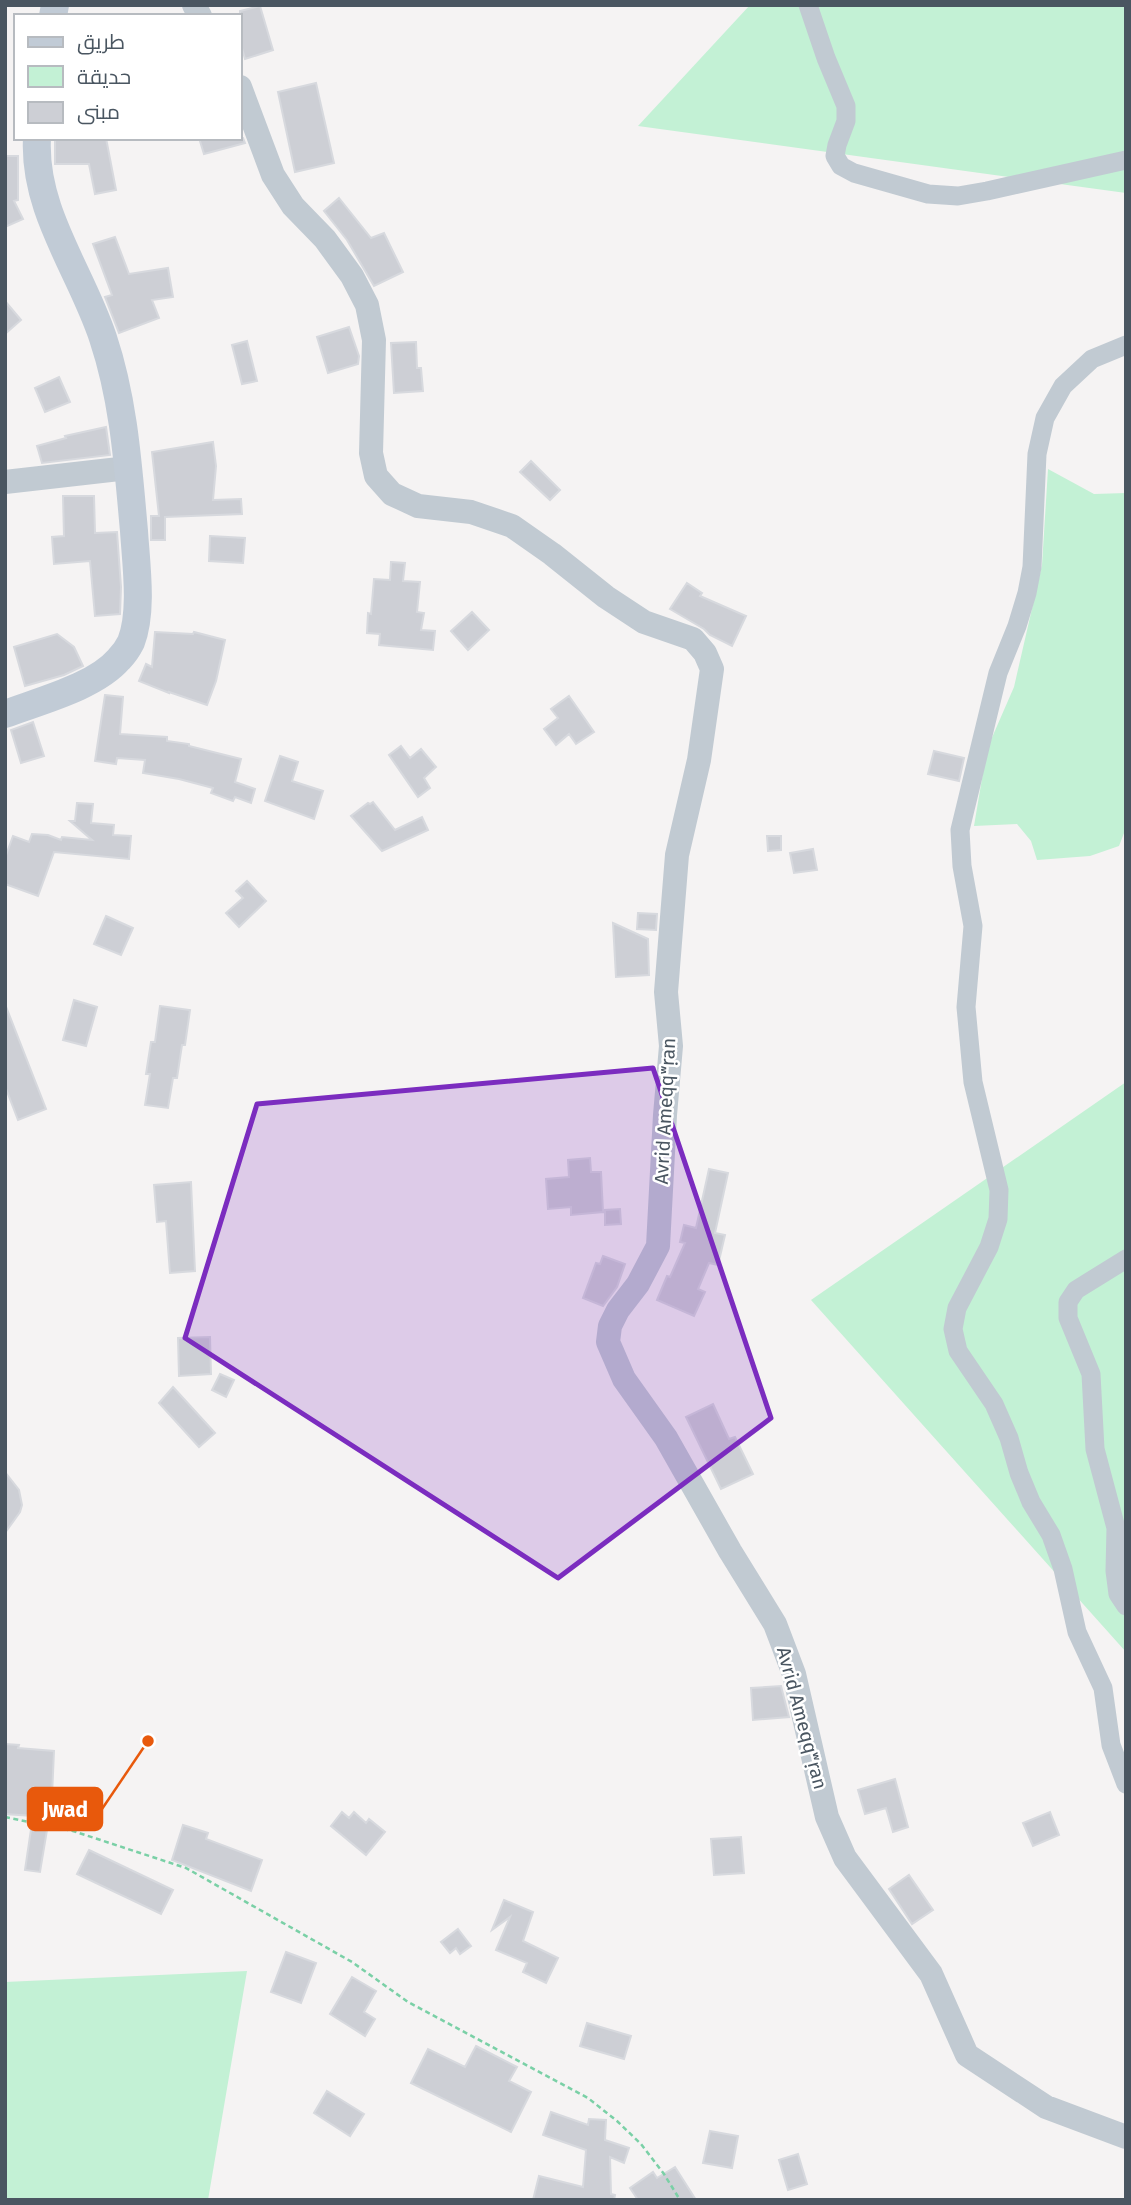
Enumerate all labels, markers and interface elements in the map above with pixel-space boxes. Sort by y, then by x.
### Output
legend [14,14,242,140]
text: طريق [77,29,125,55]
text: حديقة [77,64,131,90]
text: مبنى [77,99,120,125]
street label: Avrid Ameqqʷṛan [650,1037,680,1185]
street label: Avrid Ameqqʷṛan [772,1644,832,1792]
callout: Jwad [28,1788,102,1830]
text: Jwad [41,1797,88,1823]

